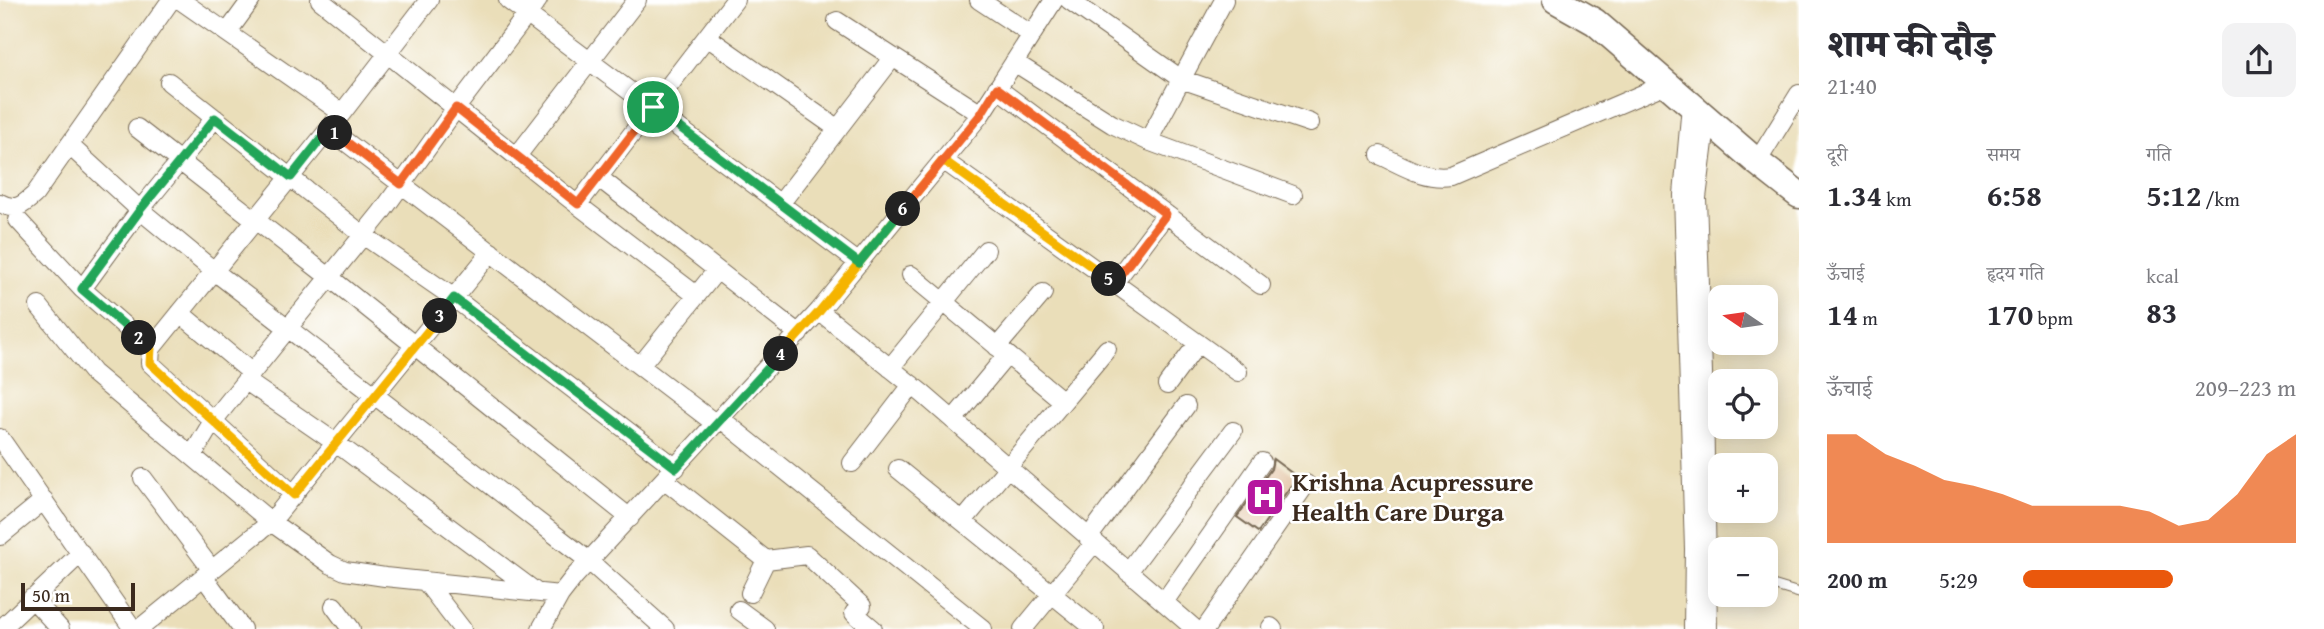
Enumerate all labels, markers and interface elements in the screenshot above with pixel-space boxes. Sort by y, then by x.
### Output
text: शाम की दौड़ [1827,15,1994,71]
button: share [2222,23,2296,97]
text: 21:40 [1827,69,1877,102]
pin [623,77,683,137]
icon: arrive [634,88,672,126]
pin: 1 [318,116,352,150]
text: 1 [330,118,339,146]
text: दूरी [1827,140,1848,168]
text: समय [1987,140,2020,168]
text: गति [2146,140,2171,168]
text: 1.34 [1827,173,1882,217]
text: 6:58 [1987,173,2042,217]
text: 5:12 [2146,173,2201,217]
text: km [1882,185,1911,213]
text: /km [2201,185,2240,213]
pin: 6 [886,192,920,227]
text: 6 [898,194,907,222]
text: ऊँचाई [1827,259,1864,287]
text: हृदय गति [1987,259,2044,287]
pin: 5 [1092,262,1126,296]
text: kcal [2146,262,2179,290]
text: 5 [1104,264,1113,292]
north arrow [1708,285,1778,355]
map controls [1708,285,1778,607]
text: 83 [2146,290,2177,334]
text: 14 [1827,292,1858,336]
text: 170 [1987,292,2033,336]
pin: 3 [422,298,458,334]
text: 3 [435,301,444,329]
text: m [1858,304,1878,332]
text: bpm [2033,304,2073,332]
pin: 2 [122,320,156,356]
text: 2 [134,323,143,351]
pin: 4 [764,336,798,372]
text: 4 [776,339,785,367]
button: locate [1708,369,1778,439]
text: ऊँचाई [1827,371,1872,404]
text: 209–223 m [2195,371,2296,404]
button: + [1708,453,1778,523]
place label: Krishna Acupressure Health Care Durga [1292,462,1534,531]
hospital icon: Krishna Acupressure Health Care Durga [1244,476,1286,518]
button: − [1708,537,1778,607]
text: 200 m [1827,563,1888,596]
text: 5:29 [1939,563,1978,596]
scale bar [21,580,135,612]
text: 50 m [32,581,70,609]

